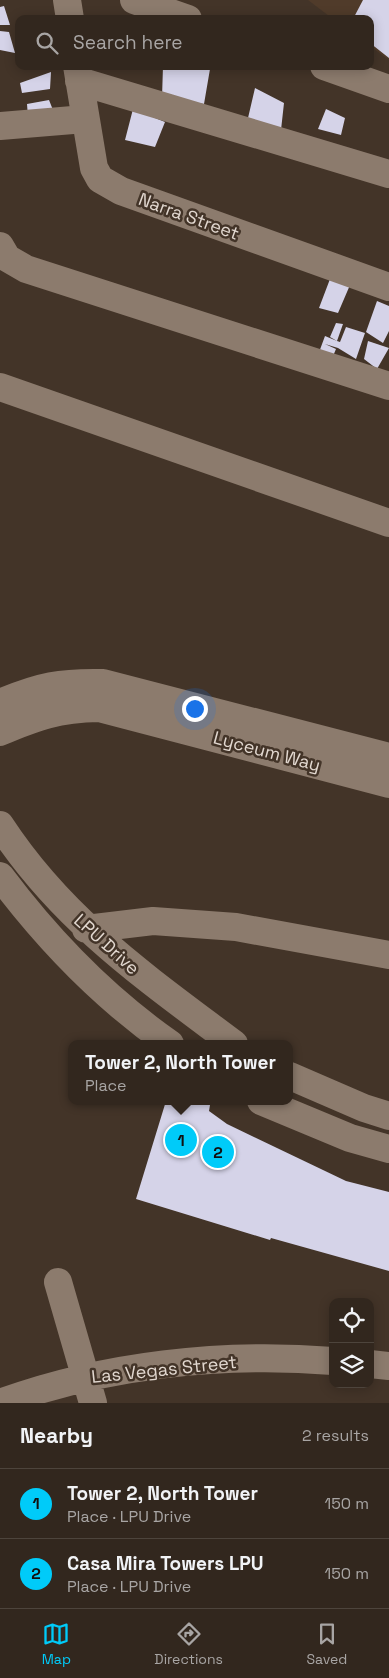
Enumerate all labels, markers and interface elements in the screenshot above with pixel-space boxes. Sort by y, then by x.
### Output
search box [15,15,374,70]
icon: search [33,29,61,57]
text: Search here [73,30,183,55]
street label: Narra Street [135,187,243,245]
your location [182,696,208,722]
street label: Lyceum Way [211,726,323,776]
street label: LPU Drive [69,909,145,979]
popup [68,1040,293,1105]
text: Tower 2, North Tower [85,1050,276,1075]
text: Place [85,1075,127,1096]
pin: 1 [165,1121,197,1159]
pin: 2 [202,1133,234,1171]
map controls [329,1298,374,1388]
button: locate [329,1298,374,1343]
button: layers [329,1343,374,1388]
street label: Las Vegas Street [90,1350,238,1388]
text: Nearby [20,1422,93,1449]
text: 2 results [302,1425,369,1446]
text: Tower 2, North Tower [67,1481,258,1506]
text: 1 [32,1493,40,1514]
text: 150 m [325,1493,369,1514]
text: Place · LPU Drive [67,1506,191,1527]
text: Casa Mira Towers LPU [67,1551,264,1576]
text: 2 [31,1563,41,1584]
text: 150 m [325,1563,369,1584]
text: Place · LPU Drive [67,1576,191,1597]
tab: Map [42,1620,71,1668]
tab: Directions [154,1620,223,1668]
tab: Saved [306,1620,347,1668]

